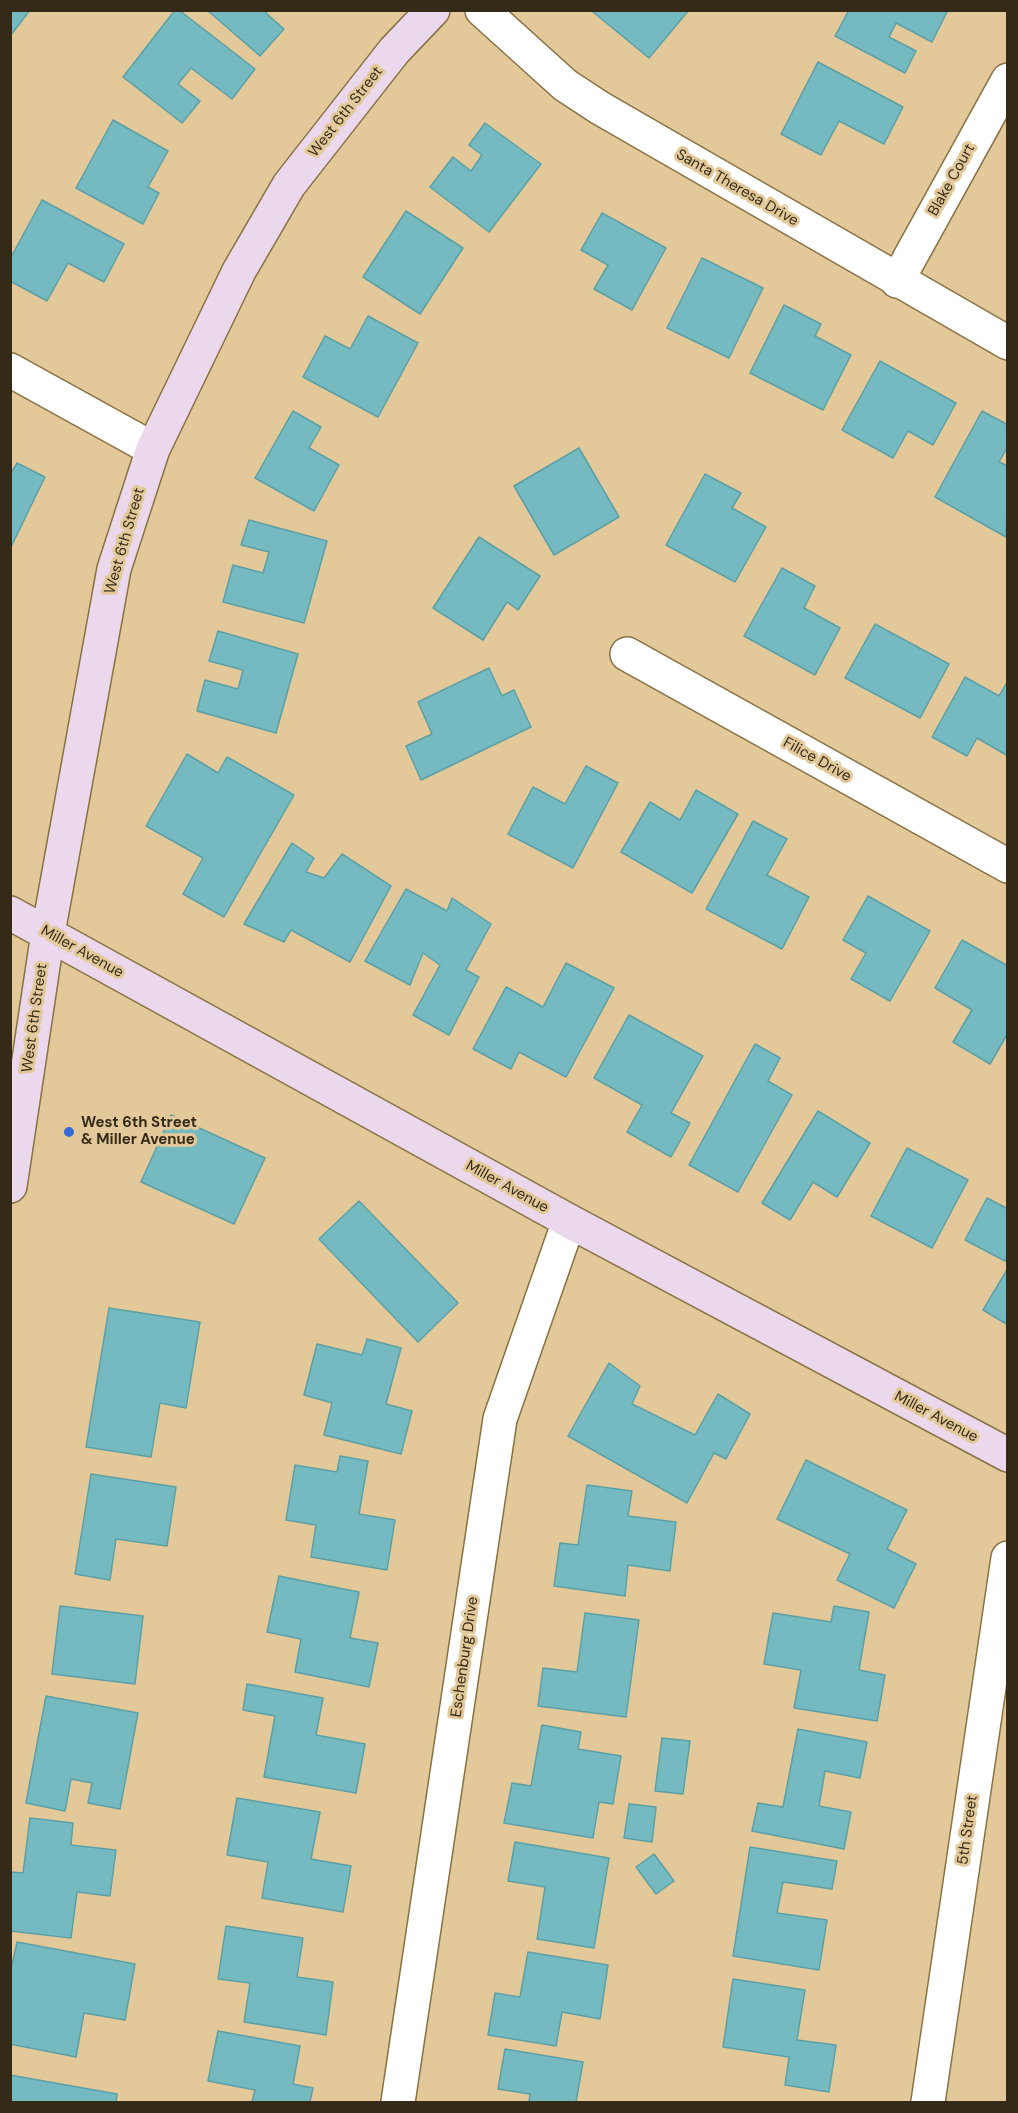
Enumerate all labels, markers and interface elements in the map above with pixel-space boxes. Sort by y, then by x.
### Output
street label: West 6th Street [305,63,387,161]
street label: Blake Court [925,141,979,219]
street label: Santa Theresa Drive [673,146,801,230]
street label: West 6th Street [101,486,149,596]
street label: Filice Drive [780,734,854,786]
street label: Miller Avenue [37,922,127,982]
street label: West 6th Street [18,962,52,1074]
place label: West 6th Street & Miller Avenue [81,1114,197,1149]
marker: West 6th Street & Miller Avenue [62,1125,76,1139]
street label: Miller Avenue [462,1157,552,1217]
street label: Miller Avenue [891,1387,981,1447]
street label: Eschenburg Drive [448,1596,482,1718]
street label: 5th Street [954,1794,982,1866]

